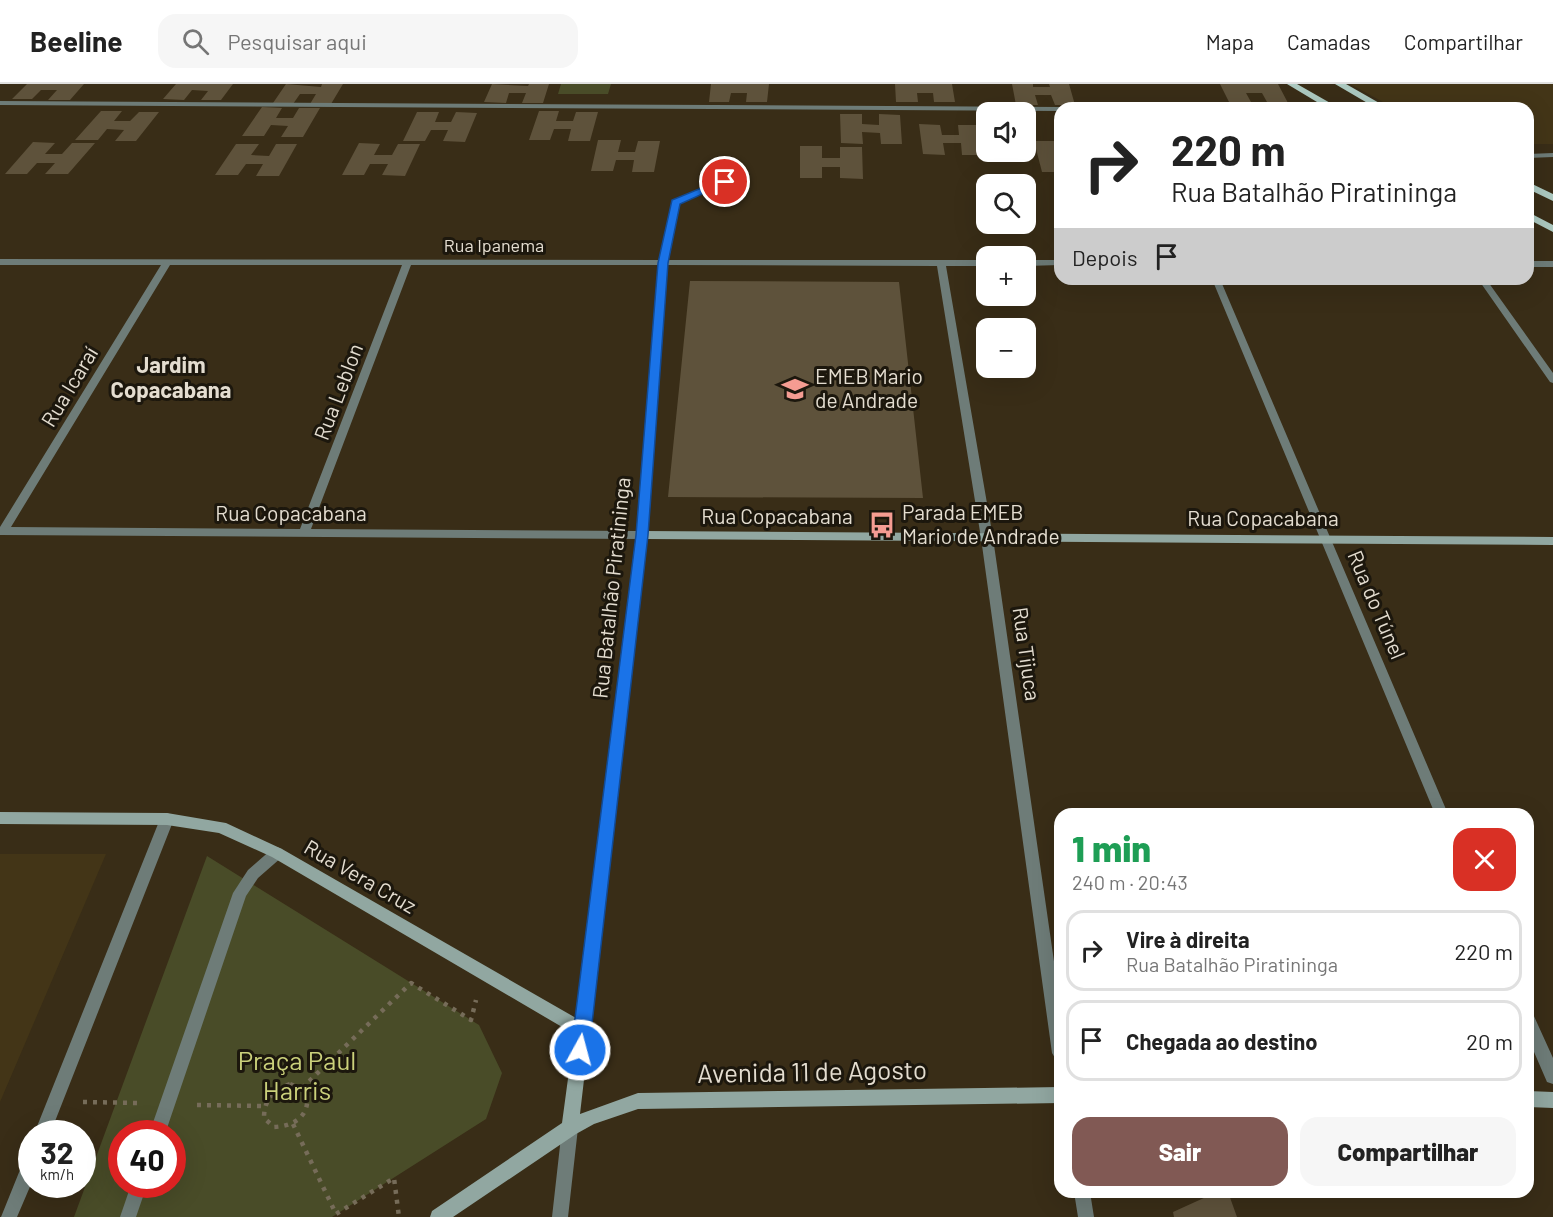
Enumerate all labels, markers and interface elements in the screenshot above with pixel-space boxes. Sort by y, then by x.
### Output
search box [158,14,578,68]
text: Beeline [30,24,122,58]
icon: search [179,25,212,58]
text: Pesquisar aqui [227,28,367,54]
text: Mapa [1206,29,1254,54]
text: Camadas [1287,29,1371,54]
text: Compartilhar [1404,29,1523,54]
map controls [976,102,1036,378]
button: sound [976,102,1036,162]
text: 220 m [1171,124,1285,174]
icon: right [1072,126,1150,204]
pin [699,156,750,207]
icon: arrive [708,165,741,198]
button: search [976,174,1036,234]
text: Rua Batalhão Piratininga [1171,175,1457,207]
street label: Rua Ipanema [444,234,544,256]
icon: arrive [1150,240,1183,273]
text: Depois [1072,244,1138,270]
button: + [976,246,1036,306]
button: − [976,318,1036,378]
street label: Rua Leblon [308,340,367,443]
street label: Rua Icaraí [35,341,103,431]
district label: Jardim Copacabana [111,351,231,402]
place label: EMEB Mario de Andrade [815,363,923,412]
school or university icon: EMEB Mario de Andrade [780,374,810,404]
street label: Rua Batalhão Piratininga [586,476,635,700]
place label: Parada EMEB Mario de Andrade [902,499,1060,548]
street label: Rua Copacabana [215,500,367,525]
street label: Rua Copacabana [701,503,853,528]
street label: Rua Copacabana [1187,505,1339,530]
bus stop icon: Parada EMEB Mario de Andrade [867,510,897,540]
street label: Rua do Túnel [1343,546,1411,663]
street label: Rua Tijuca [1009,605,1046,702]
text: 1 min [1072,826,1151,869]
button: close [1453,828,1516,891]
street label: Rua Vera Cruz [300,834,421,918]
text: 240 m · 20:43 [1072,870,1188,894]
text: Vire à direita [1126,926,1250,952]
icon: right [1075,934,1108,967]
text: 220 m [1454,938,1513,964]
text: Rua Batalhão Piratininga [1126,952,1338,976]
position arrow [548,1018,612,1082]
icon: arrive [1075,1024,1108,1057]
text: Chegada ao destino [1126,1028,1317,1054]
text: 20 m [1466,1028,1513,1054]
park label: Praça Paul Harris [238,1044,356,1105]
street label: Avenida 11 de Agosto [697,1053,927,1088]
button: Sair [1072,1117,1288,1186]
button: Compartilhar [1300,1117,1516,1186]
speed limit sign: 40 [108,1120,186,1198]
text: 32 [41,1134,74,1170]
text: km/h [40,1165,74,1183]

